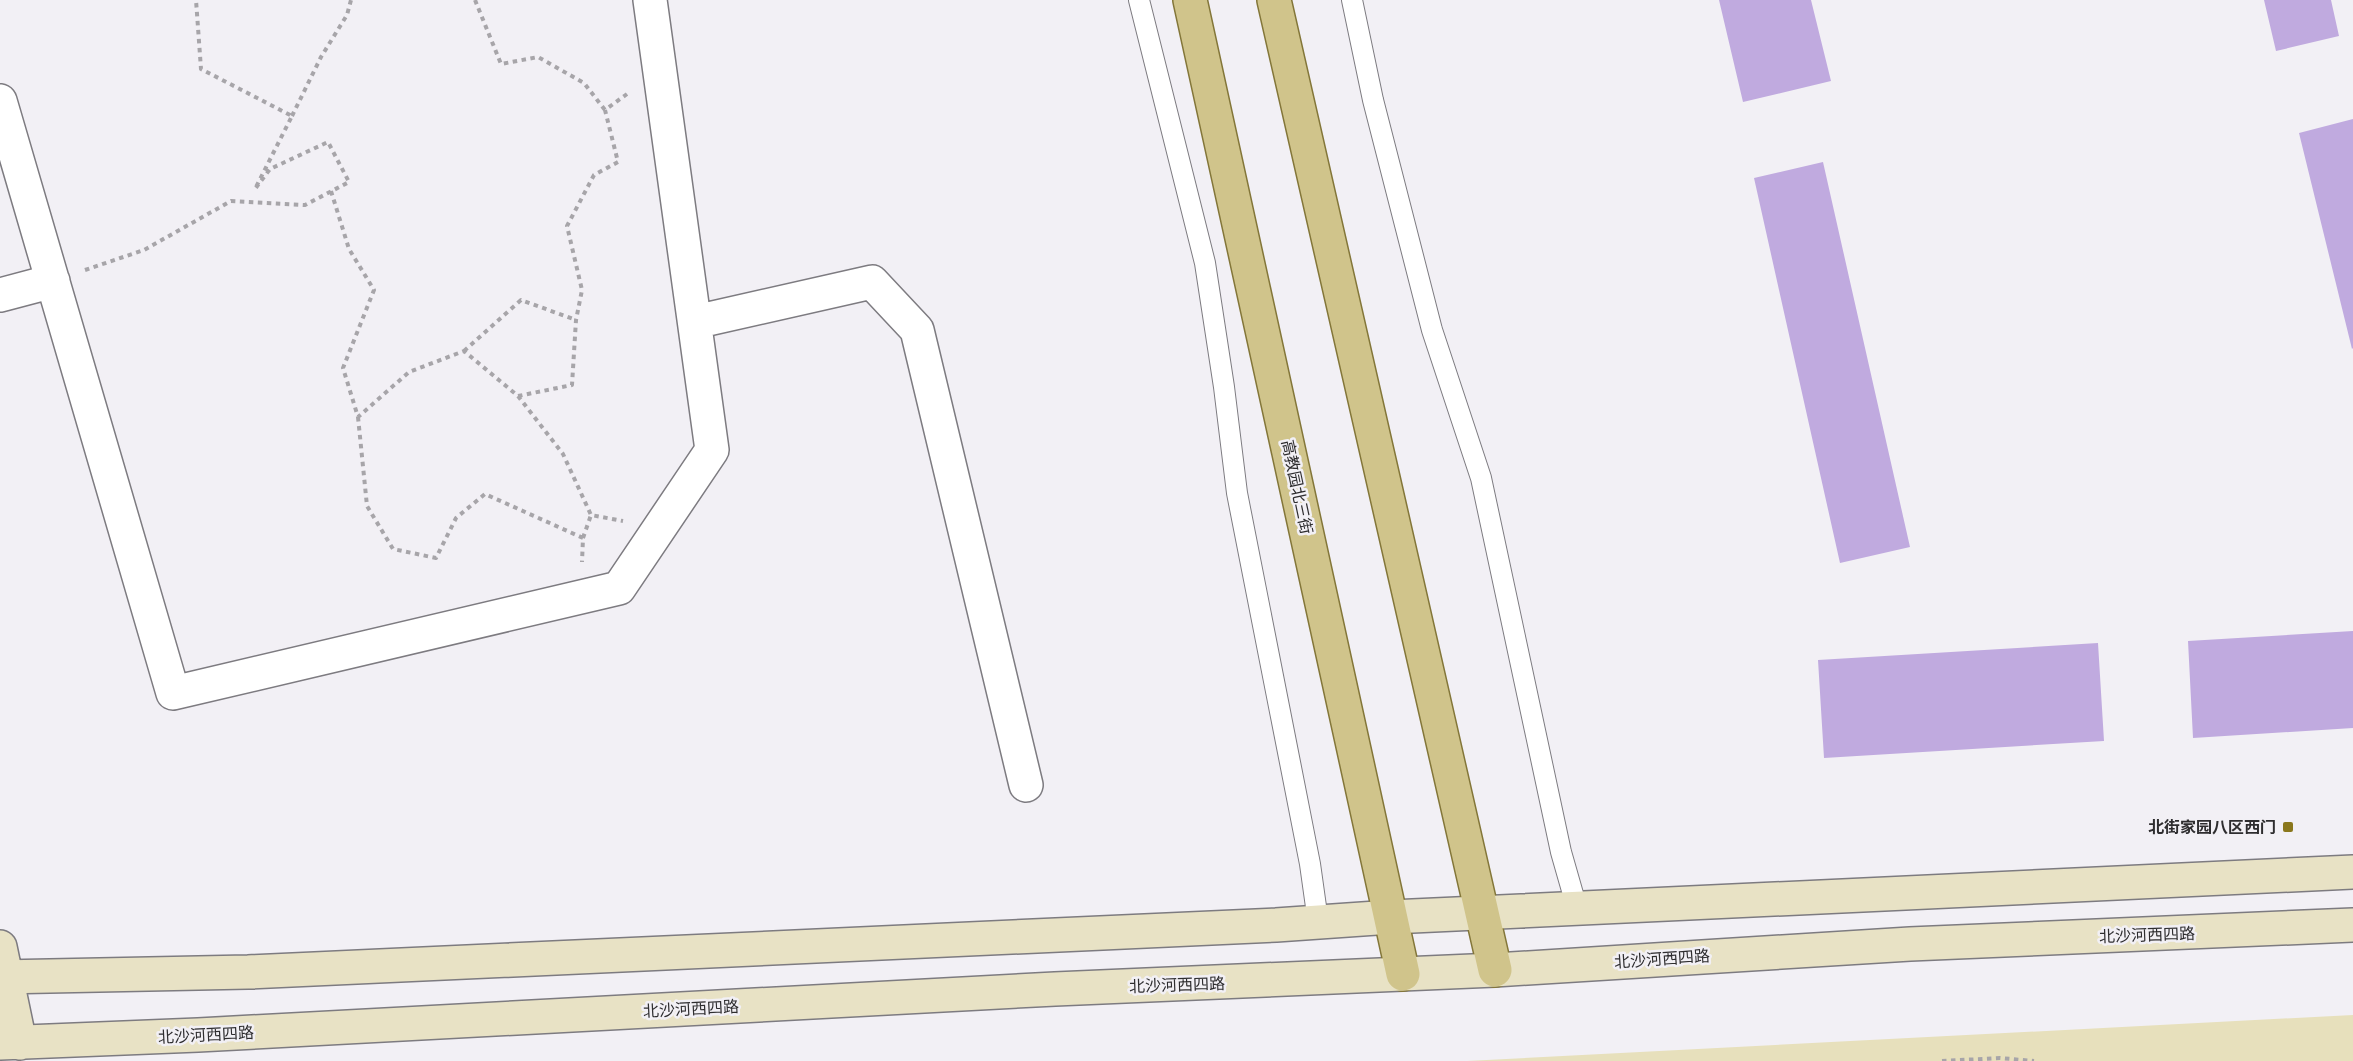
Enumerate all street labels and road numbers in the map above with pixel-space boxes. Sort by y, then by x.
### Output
street label: 高教园北三街 [1278,438,1316,536]
street label: 北沙河西四路 [2099,924,2195,946]
street label: 北沙河西四路 [1613,946,1711,972]
street label: 北沙河西四路 [1129,974,1225,996]
street label: 北沙河西四路 [643,997,739,1021]
street label: 北沙河西四路 [158,1023,254,1047]

